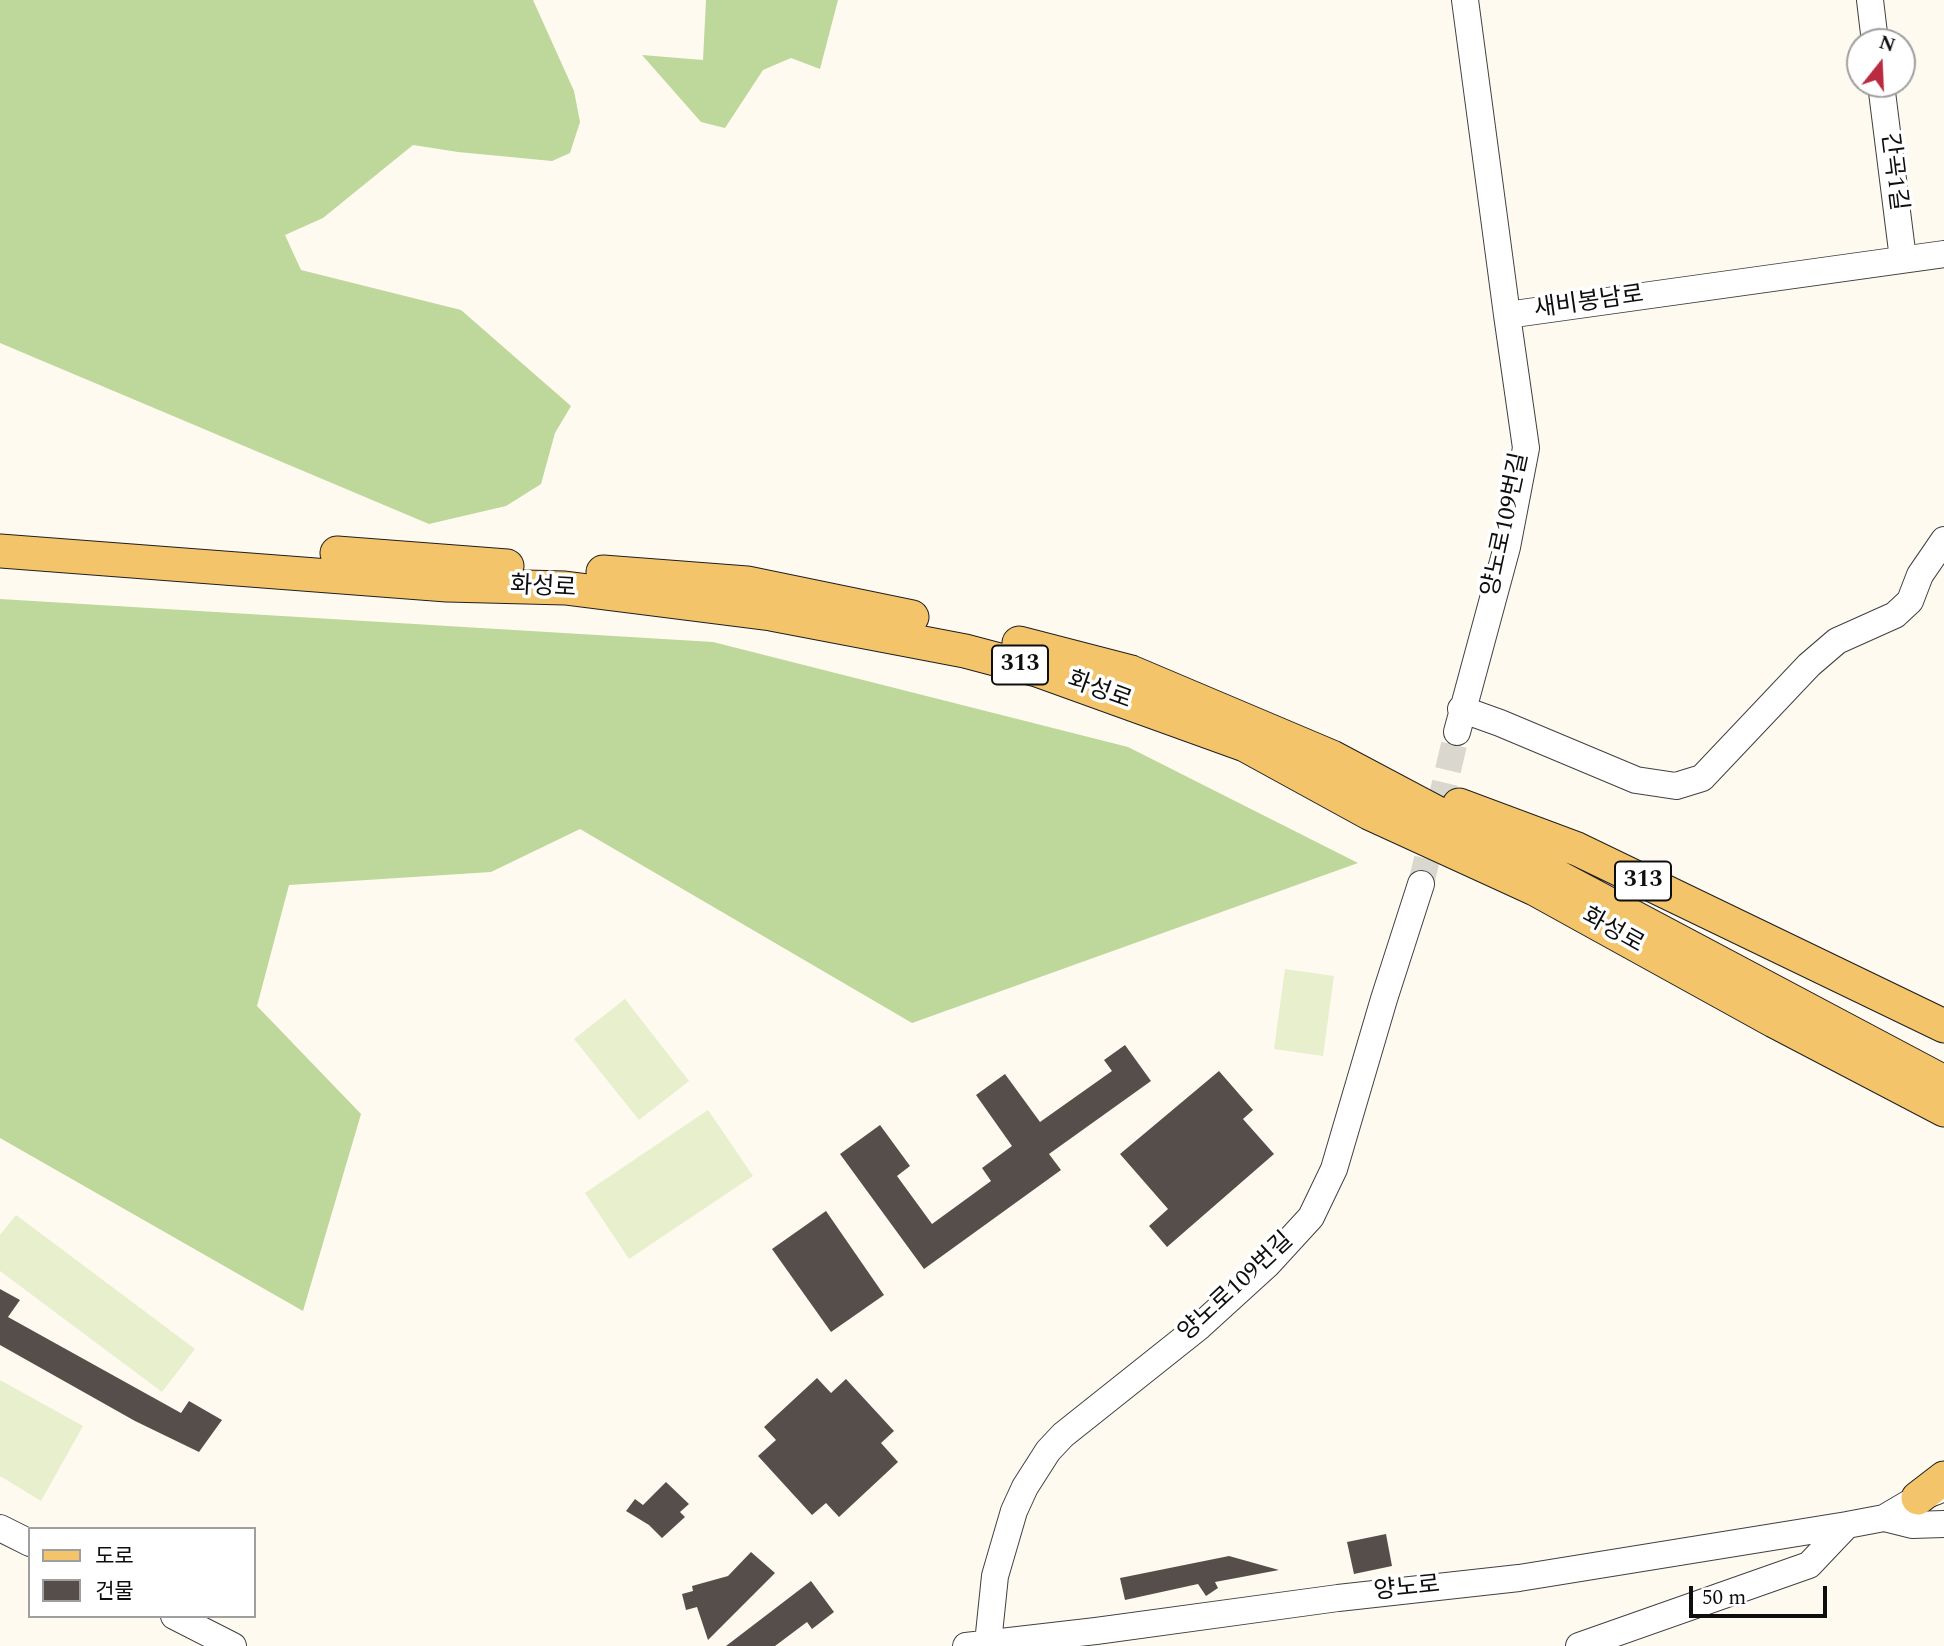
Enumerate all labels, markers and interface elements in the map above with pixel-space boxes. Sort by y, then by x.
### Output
north arrow [1846,28,1916,98]
text: N [1875,28,1899,61]
street label: 간곡1길 [1873,131,1911,213]
street label: 새비봉남로 [1532,282,1646,326]
street label: 양노로109번길 [1478,450,1536,600]
street label: 화성로 [509,573,577,605]
road number: 313 [992,646,1048,684]
street label: 화성로 [1063,667,1135,717]
road number: 313 [1615,862,1671,900]
street label: 화성로 [1576,903,1648,961]
street label: 양노로109번길 [1174,1228,1300,1348]
legend [28,1527,256,1618]
text: 도로 [95,1541,134,1573]
street label: 양노로 [1373,1572,1441,1608]
scale bar [1692,1572,1830,1616]
text: 건물 [95,1576,134,1608]
text: 50 m [1702,1582,1746,1614]

